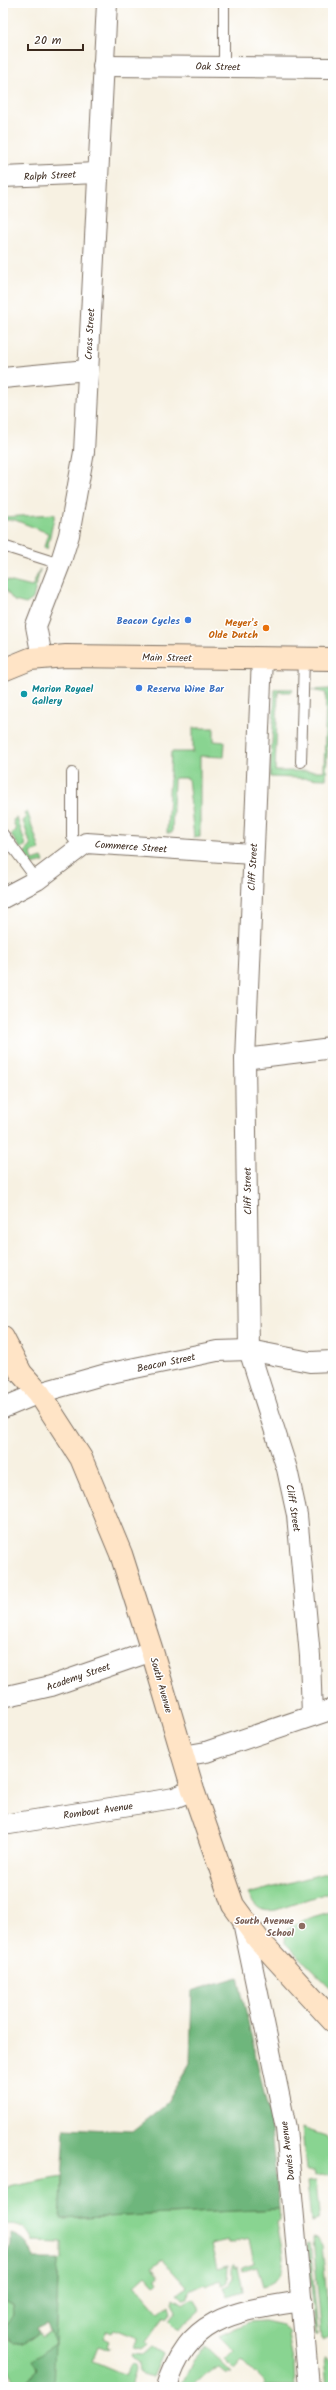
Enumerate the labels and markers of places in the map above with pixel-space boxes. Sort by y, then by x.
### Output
place label: Beacon Cycles [116,613,180,629]
marker: Beacon Cycles [183,615,193,625]
place label: Meyer's Olde Dutch [208,615,258,643]
marker: Meyer's Olde Dutch [261,623,271,633]
place label: Marion Royael Gallery [32,681,94,709]
place label: Reserva Wine Bar [147,681,224,697]
marker: Reserva Wine Bar [134,683,144,693]
marker: Marion Royael Gallery [19,689,29,699]
place label: South Avenue School [234,1913,294,1941]
marker: South Avenue School [297,1921,307,1931]

